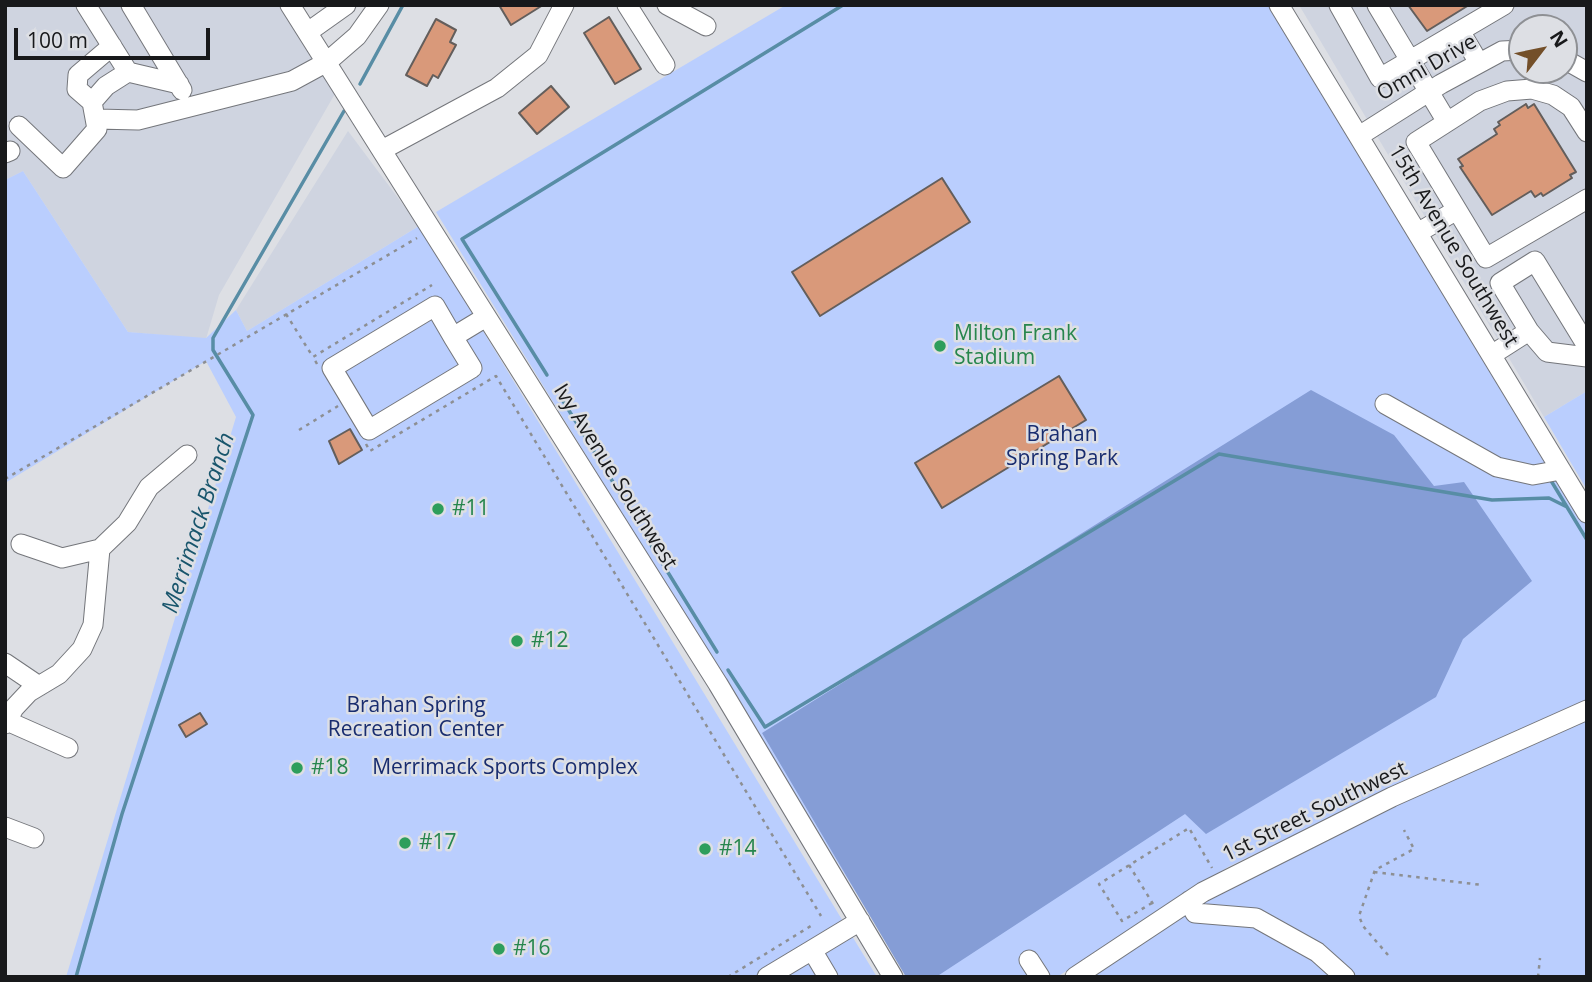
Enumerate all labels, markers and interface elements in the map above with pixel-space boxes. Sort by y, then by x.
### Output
scale bar [18,14,214,58]
north arrow [1508,14,1578,84]
text: N [1544,25,1574,52]
text: 100 m [27,26,88,54]
street label: Omni Drive [1373,29,1481,107]
street label: 15th Avenue Southwest [1383,140,1523,352]
place label: Milton Frank Stadium [954,321,1077,371]
marker: Milton Frank Stadium [932,338,948,354]
street label: Ivy Avenue Southwest [548,380,682,574]
park label: Brahan Spring Park [1006,422,1118,472]
water label: Merrimack Branch [157,429,241,617]
place label: #11 [452,496,490,522]
marker: #11 [430,501,446,517]
place label: #12 [531,628,569,654]
marker: #12 [509,633,525,649]
park label: Brahan Spring Recreation Center [328,693,504,743]
place label: #18 [311,755,349,781]
park label: Merrimack Sports Complex [372,755,638,781]
street label: 1st Street Southwest [1219,756,1411,868]
marker: #18 [289,760,305,776]
place label: #17 [419,830,457,856]
marker: #17 [397,835,413,851]
place label: #14 [719,836,757,862]
marker: #14 [697,841,713,857]
place label: #16 [513,936,551,962]
marker: #16 [491,941,507,957]

